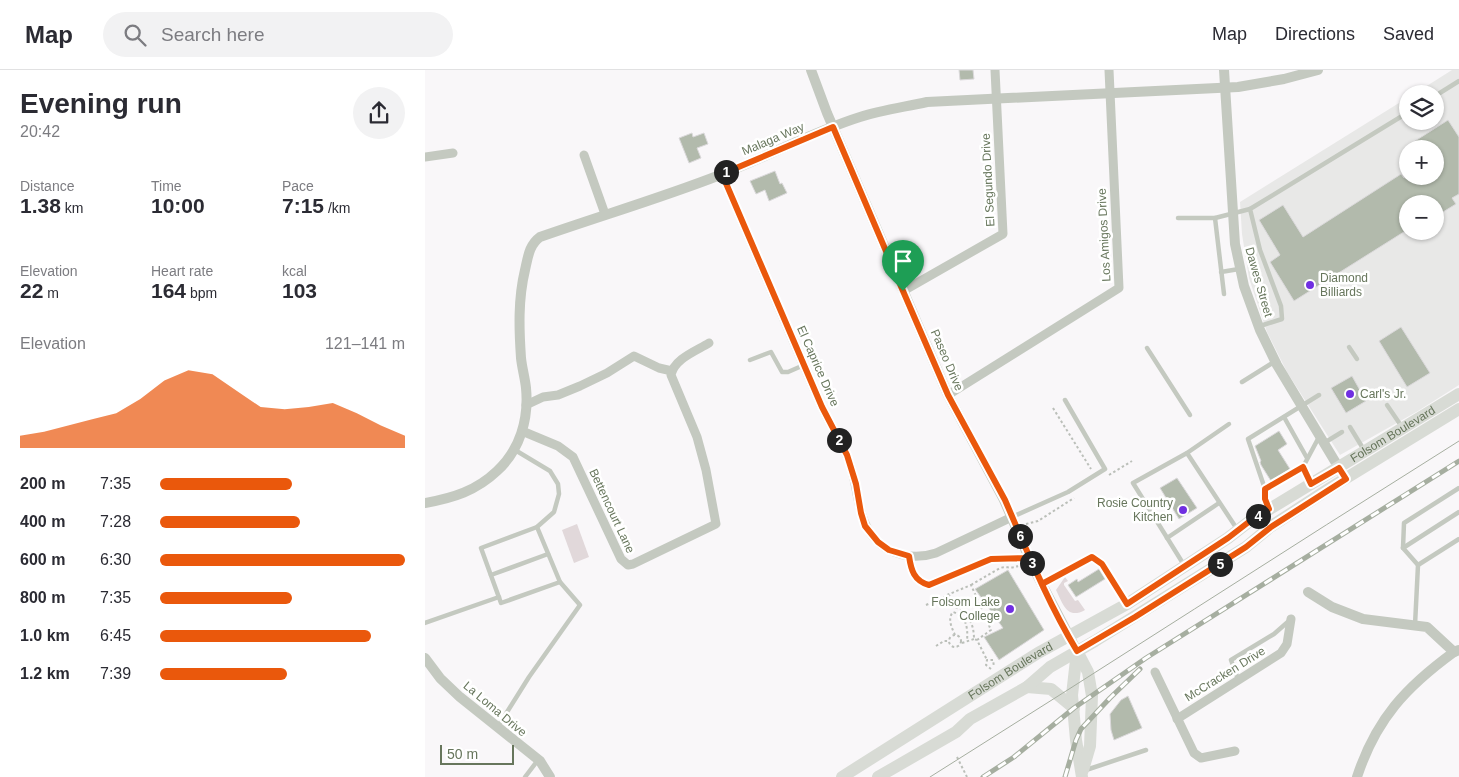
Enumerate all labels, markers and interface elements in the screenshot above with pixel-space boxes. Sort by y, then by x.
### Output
search box [103,12,453,57]
text: Map [25,21,73,48]
icon: search [121,21,149,49]
text: Search here [161,24,265,45]
text: Map [1212,24,1247,44]
text: Directions [1275,24,1355,44]
text: Saved [1383,24,1434,44]
map controls [1399,85,1444,240]
button: layers [1399,85,1444,130]
button: share [353,87,405,139]
text: Evening run [20,88,182,119]
street label: Malaga Way [740,120,806,158]
text: 20:42 [20,123,60,140]
street label: El Segundo Drive [979,133,997,227]
button: + [1399,140,1444,185]
pin: 1 [713,160,739,184]
text: 1 [723,164,730,180]
text: Distance [20,178,74,194]
text: Time [151,178,182,194]
text: Pace [282,178,314,194]
street label: Los Amigos Drive [1095,188,1113,282]
text: 1.38 [20,194,61,217]
text: 10:00 [151,194,205,217]
text: 7:15 [282,194,324,217]
button: − [1399,195,1444,240]
text: km [61,200,83,216]
text: /km [324,200,350,216]
pin [882,240,924,291]
street label: Dawes Street [1242,245,1276,319]
icon: arrive [889,247,917,275]
text: Elevation [20,263,78,279]
text: Heart rate [151,263,213,279]
text: kcal [282,263,307,279]
place label: Diamond Billiards [1320,271,1368,299]
text: 22 [20,279,43,302]
text: 164 [151,279,186,302]
text: 103 [282,279,317,302]
marker: Diamond Billiards [1304,279,1316,291]
text: m [43,285,59,301]
text: bpm [186,285,217,301]
street label: El Caprice Drive [794,324,842,409]
street label: Paseo Drive [928,327,966,393]
text: Elevation [20,335,86,352]
text: 121–141 m [325,335,405,352]
place label: Carl's Jr. [1360,387,1406,401]
marker: Carl's Jr. [1344,388,1356,400]
street label: Folsom Boulevard [1348,403,1438,465]
pin: 2 [827,428,851,452]
text: 2 [836,432,843,448]
street label: Bettencourt Lane [586,467,638,556]
text: 200 m [20,475,65,492]
text: 7:35 [100,475,131,492]
place label: Rosie Country Kitchen [1097,496,1173,524]
marker: Rosie Country Kitchen [1177,504,1189,516]
pin: 4 [1245,504,1271,528]
text: 4 [1255,508,1262,524]
text: 400 m [20,513,65,530]
text: 7:28 [100,513,131,530]
pin: 6 [1007,524,1033,548]
text: 6 [1017,528,1024,544]
pin: 3 [1019,550,1045,576]
text: 600 m [20,551,65,568]
text: 6:30 [100,551,131,568]
pin: 5 [1207,552,1233,576]
text: 3 [1029,555,1036,571]
text: 5 [1217,556,1224,572]
text: 800 m [20,589,65,606]
text: 7:35 [100,589,131,606]
place label: Folsom Lake College [931,595,1000,623]
marker: Folsom Lake College [1004,603,1016,615]
text: 1.0 km [20,627,70,644]
text: 6:45 [100,627,131,644]
street label: Folsom Boulevard [966,639,1055,702]
street label: McCracken Drive [1182,644,1268,704]
text: 1.2 km [20,665,70,682]
text: 7:39 [100,665,131,682]
street label: La Loma Drive [461,679,530,740]
scale bar [440,742,514,765]
text: 50 m [447,746,478,762]

